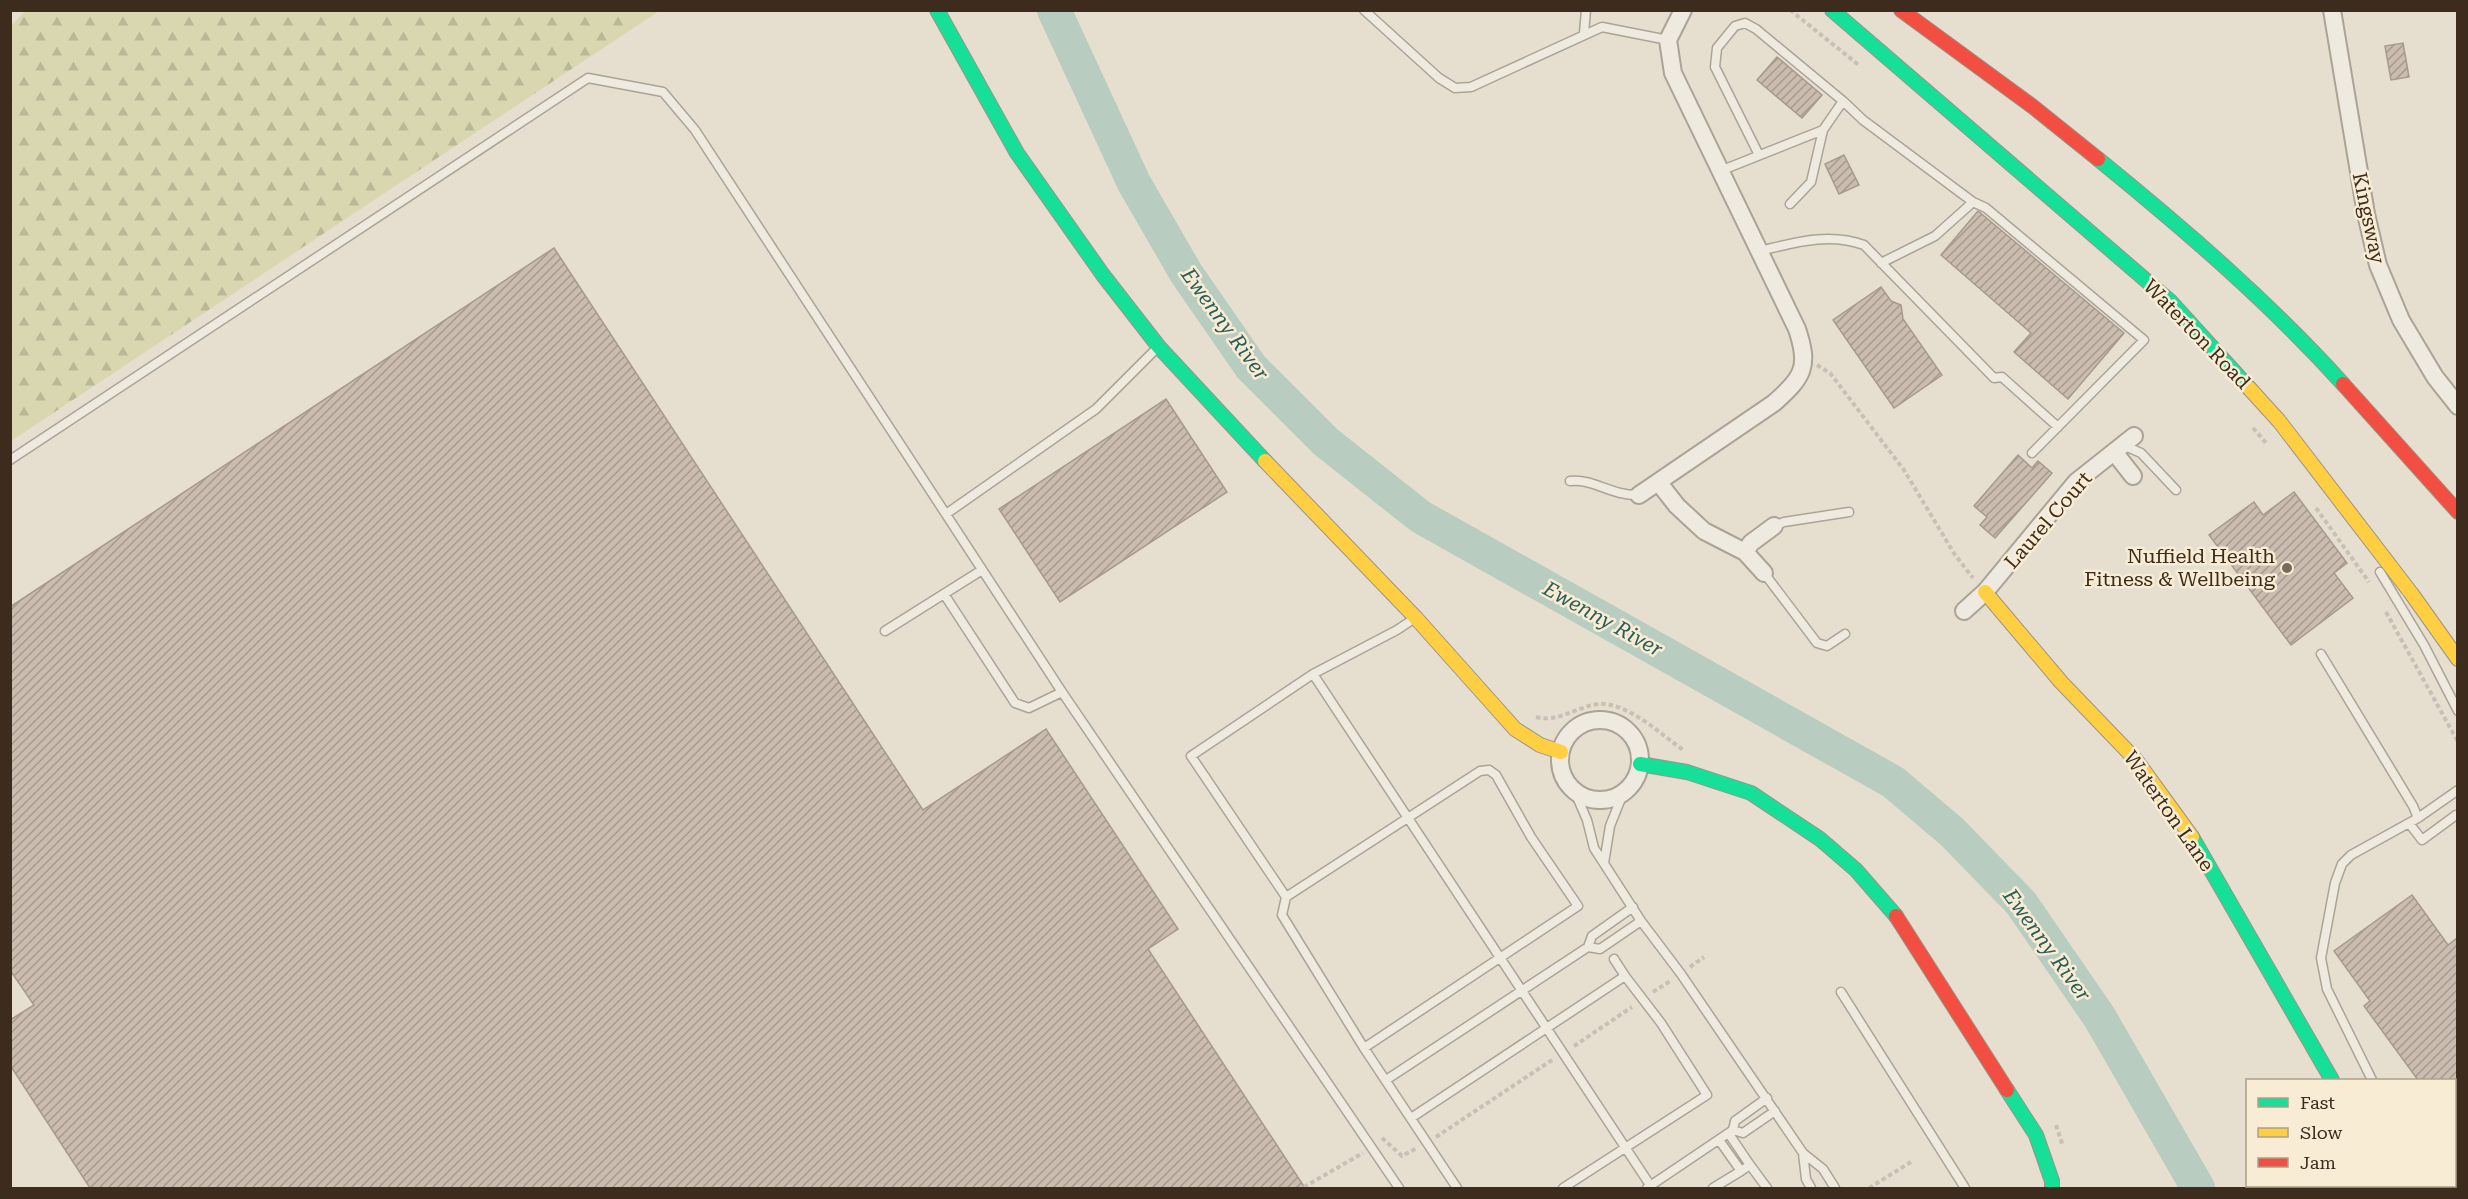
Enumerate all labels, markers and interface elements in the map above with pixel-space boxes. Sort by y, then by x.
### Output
street label: Kingsway [2348,170,2390,266]
water label: Ewenny River [1176,262,1274,385]
street label: Waterton Road [2139,274,2256,394]
street label: Laurel Court [1999,466,2097,574]
place label: Nuffield Health Fitness & Wellbeing [2084,544,2276,591]
marker: Nuffield Health Fitness & Wellbeing [2280,561,2294,575]
water label: Ewenny River [1538,576,1667,662]
street label: Waterton Lane [2119,746,2219,876]
water label: Ewenny River [1998,883,2096,1006]
legend [2246,1079,2456,1187]
text: Fast [2300,1092,2335,1113]
text: Slow [2300,1122,2342,1143]
text: Jam [2300,1152,2336,1173]

